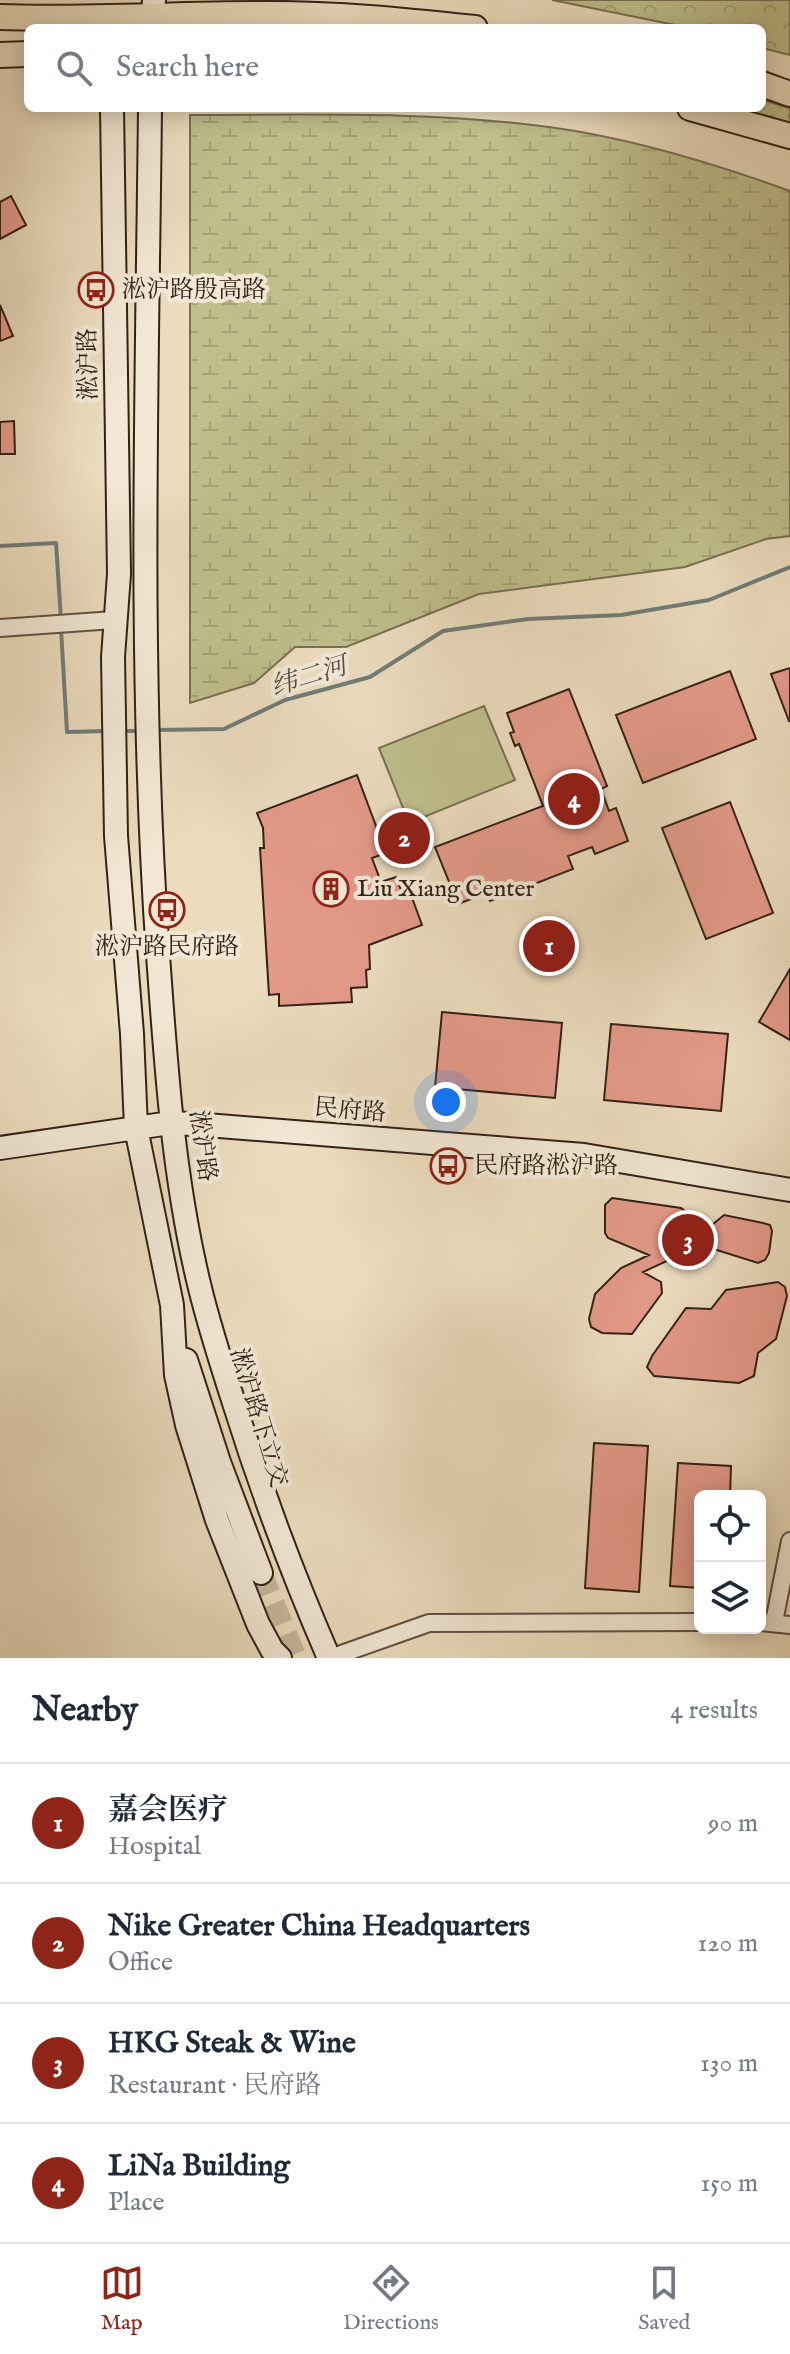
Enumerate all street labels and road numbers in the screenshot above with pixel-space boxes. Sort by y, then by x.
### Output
street label: 淞沪路 [73,328,105,400]
street label: 民府路 [313,1092,387,1130]
street label: 淞沪路 [182,1108,222,1184]
street label: 淞沪路下立交 [222,1345,294,1491]

